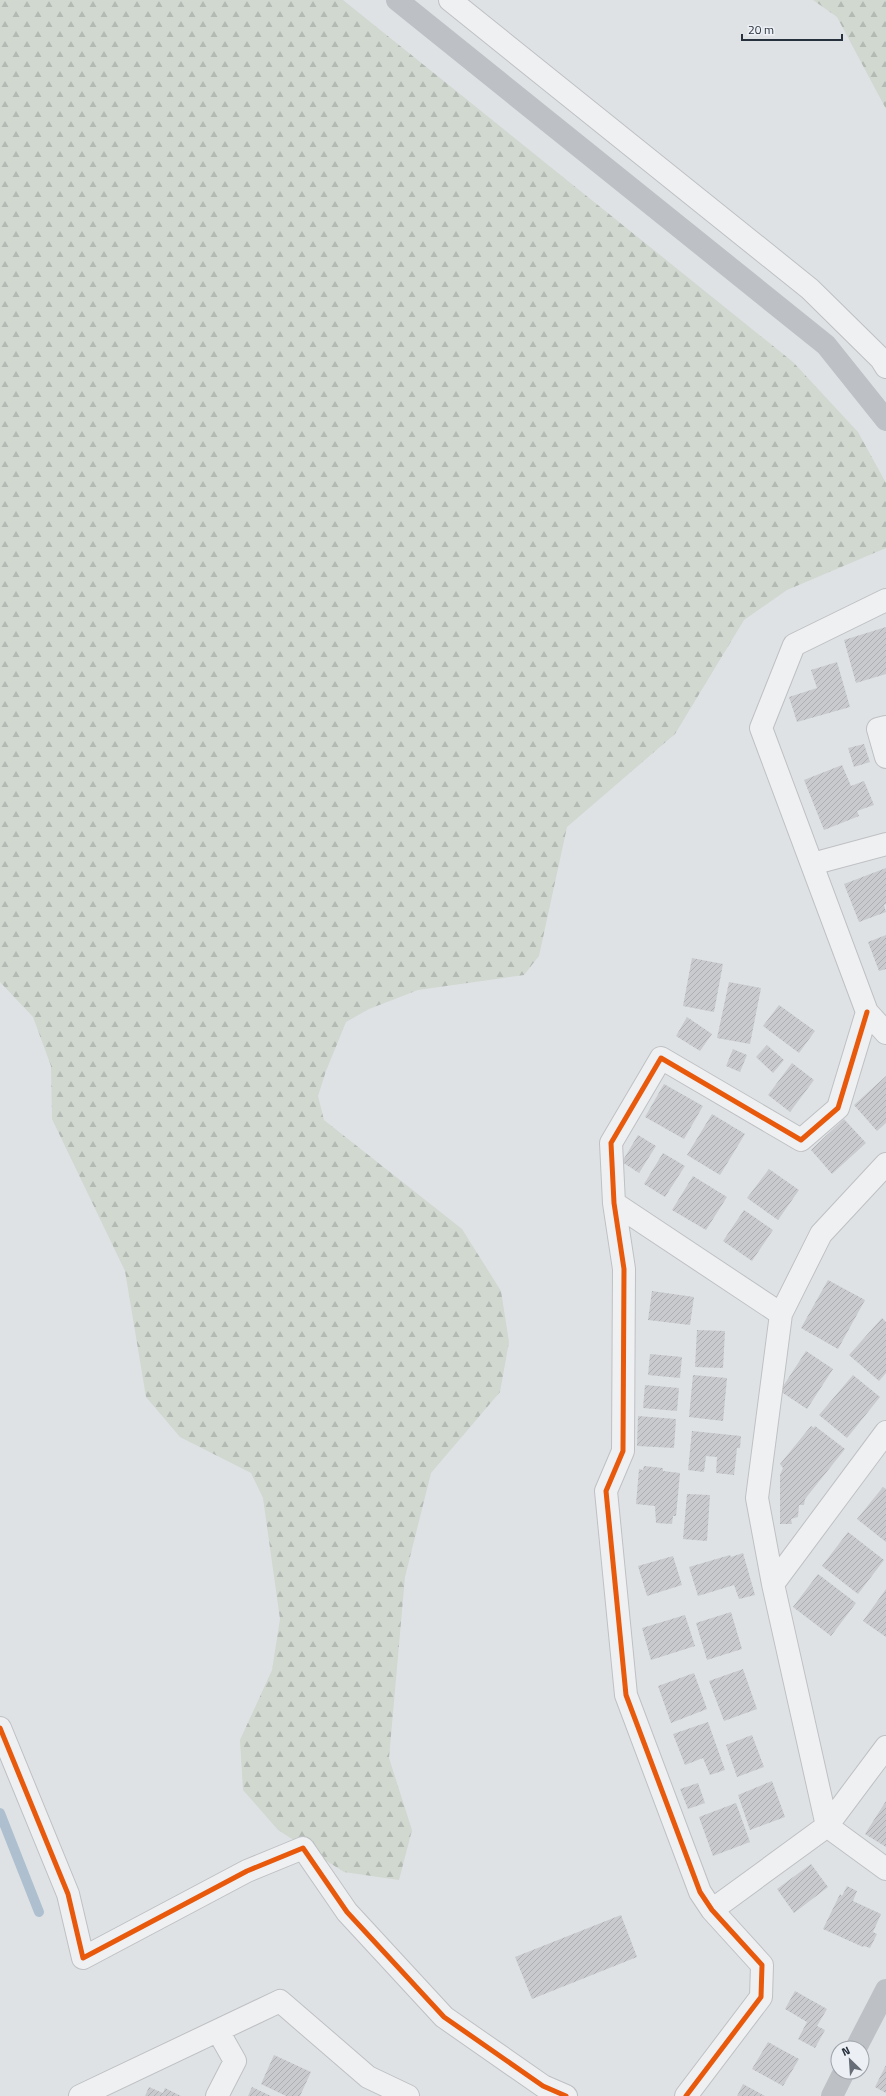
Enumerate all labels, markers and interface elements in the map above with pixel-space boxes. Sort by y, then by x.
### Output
scale bar [742,16,842,42]
text: 20 m [748,20,774,39]
north arrow [830,2040,870,2080]
text: N [839,2042,853,2060]

